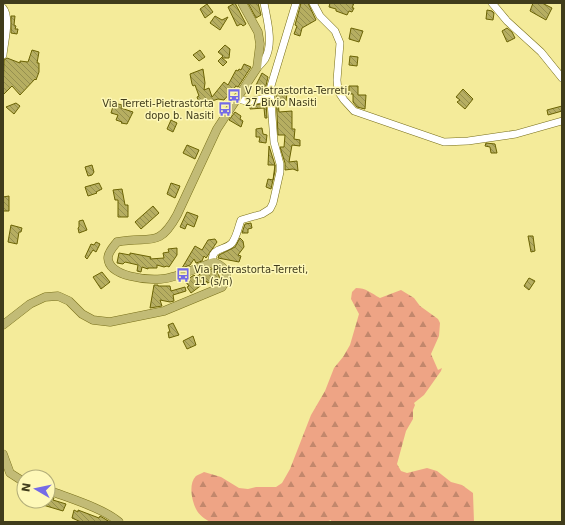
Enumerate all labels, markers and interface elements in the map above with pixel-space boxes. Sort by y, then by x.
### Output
place label: V Pietrastorta-Terreti, 27 Bivio Nasiti [245,85,350,108]
bus stop icon: V Pietrastorta-Terreti, 27 Bivio Nasiti [226,88,242,104]
place label: Via Terreti-Pietrastorta dopo b. Nasiti [102,98,214,121]
bus stop icon: Via Terreti-Pietrastorta dopo b. Nasiti [217,101,233,117]
place label: Via Pietrastorta-Terreti, 11 (s/n) [194,264,308,287]
bus stop icon: Via Pietrastorta-Terreti, 11 (s/n) [175,267,191,283]
north arrow [16,469,56,509]
text: N [19,482,34,493]

